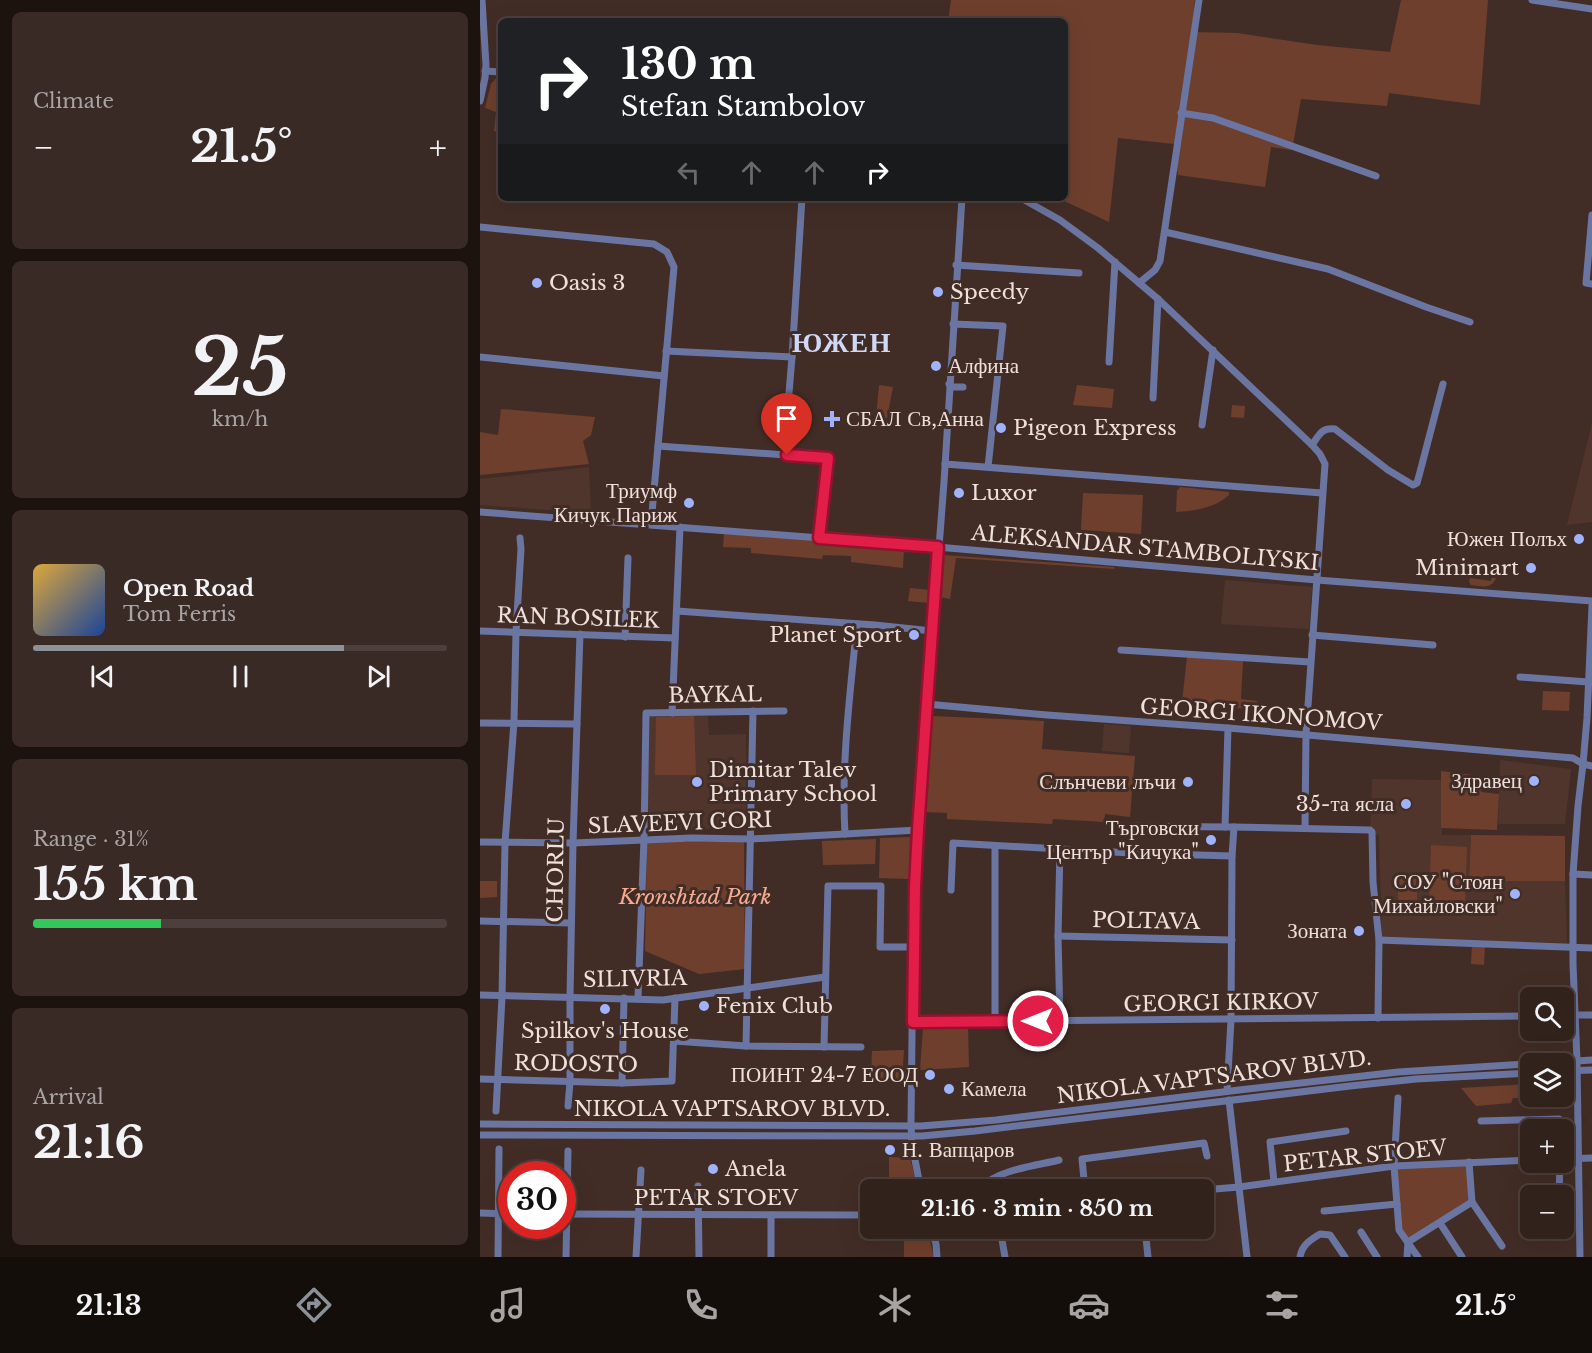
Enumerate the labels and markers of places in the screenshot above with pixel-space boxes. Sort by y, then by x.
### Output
place label: Oasis 3 [549,270,626,296]
marker: Oasis 3 [530,276,544,290]
place label: Speedy [950,279,1030,305]
marker: Speedy [931,285,945,299]
place label: Алфина [948,353,1020,379]
marker: Алфина [929,359,943,373]
pin [761,393,812,455]
place label: СБАЛ Св,Анна [846,406,985,432]
marker: СБАЛ Св,Анна [823,410,841,428]
place label: Pigeon Express [1013,415,1177,441]
marker: Pigeon Express [994,421,1008,435]
place label: Триумф Кичук Париж [554,478,677,528]
place label: Luxor [971,480,1036,506]
marker: Luxor [952,486,966,500]
marker: Триумф Кичук Париж [682,496,696,510]
place label: Южен Полъх [1447,526,1567,552]
marker: Южен Полъх [1572,532,1586,546]
place label: Minimart [1415,555,1519,581]
marker: Minimart [1524,561,1538,575]
place label: Planet Sport [769,622,902,648]
marker: Planet Sport [907,628,921,642]
place label: Dimitar Talev Primary School [709,757,877,807]
place label: Здравец [1451,768,1522,794]
place label: Слънчеви лъчи [1039,769,1176,795]
marker: Здравец [1527,774,1541,788]
marker: Dimitar Talev Primary School [690,775,704,789]
marker: Слънчеви лъчи [1181,775,1195,789]
place label: 35-та ясла [1296,791,1395,817]
marker: 35-та ясла [1399,797,1413,811]
place label: Търговски Център "Кичука" [1046,815,1199,865]
marker: Търговски Център "Кичука" [1204,833,1218,847]
place label: СОУ "Стоян Михайловски" [1373,869,1503,919]
marker: СОУ "Стоян Михайловски" [1508,887,1522,901]
place label: Зоната [1287,918,1348,944]
marker: Зоната [1352,924,1366,938]
place label: Fenix Club [716,993,833,1019]
marker: Fenix Club [697,999,711,1013]
marker: Spilkov's House [598,1002,612,1016]
place label: Spilkov's House [521,1018,689,1044]
place label: ПОИНТ 24-7 ЕООД [731,1062,918,1088]
marker: ПОИНТ 24-7 ЕООД [923,1068,937,1082]
place label: Камела [961,1076,1027,1102]
marker: Камела [942,1082,956,1096]
place label: Н. Вапцаров [902,1137,1015,1163]
marker: Н. Вапцаров [883,1143,897,1157]
place label: Anela [724,1156,787,1182]
marker: Anela [706,1162,720,1176]

